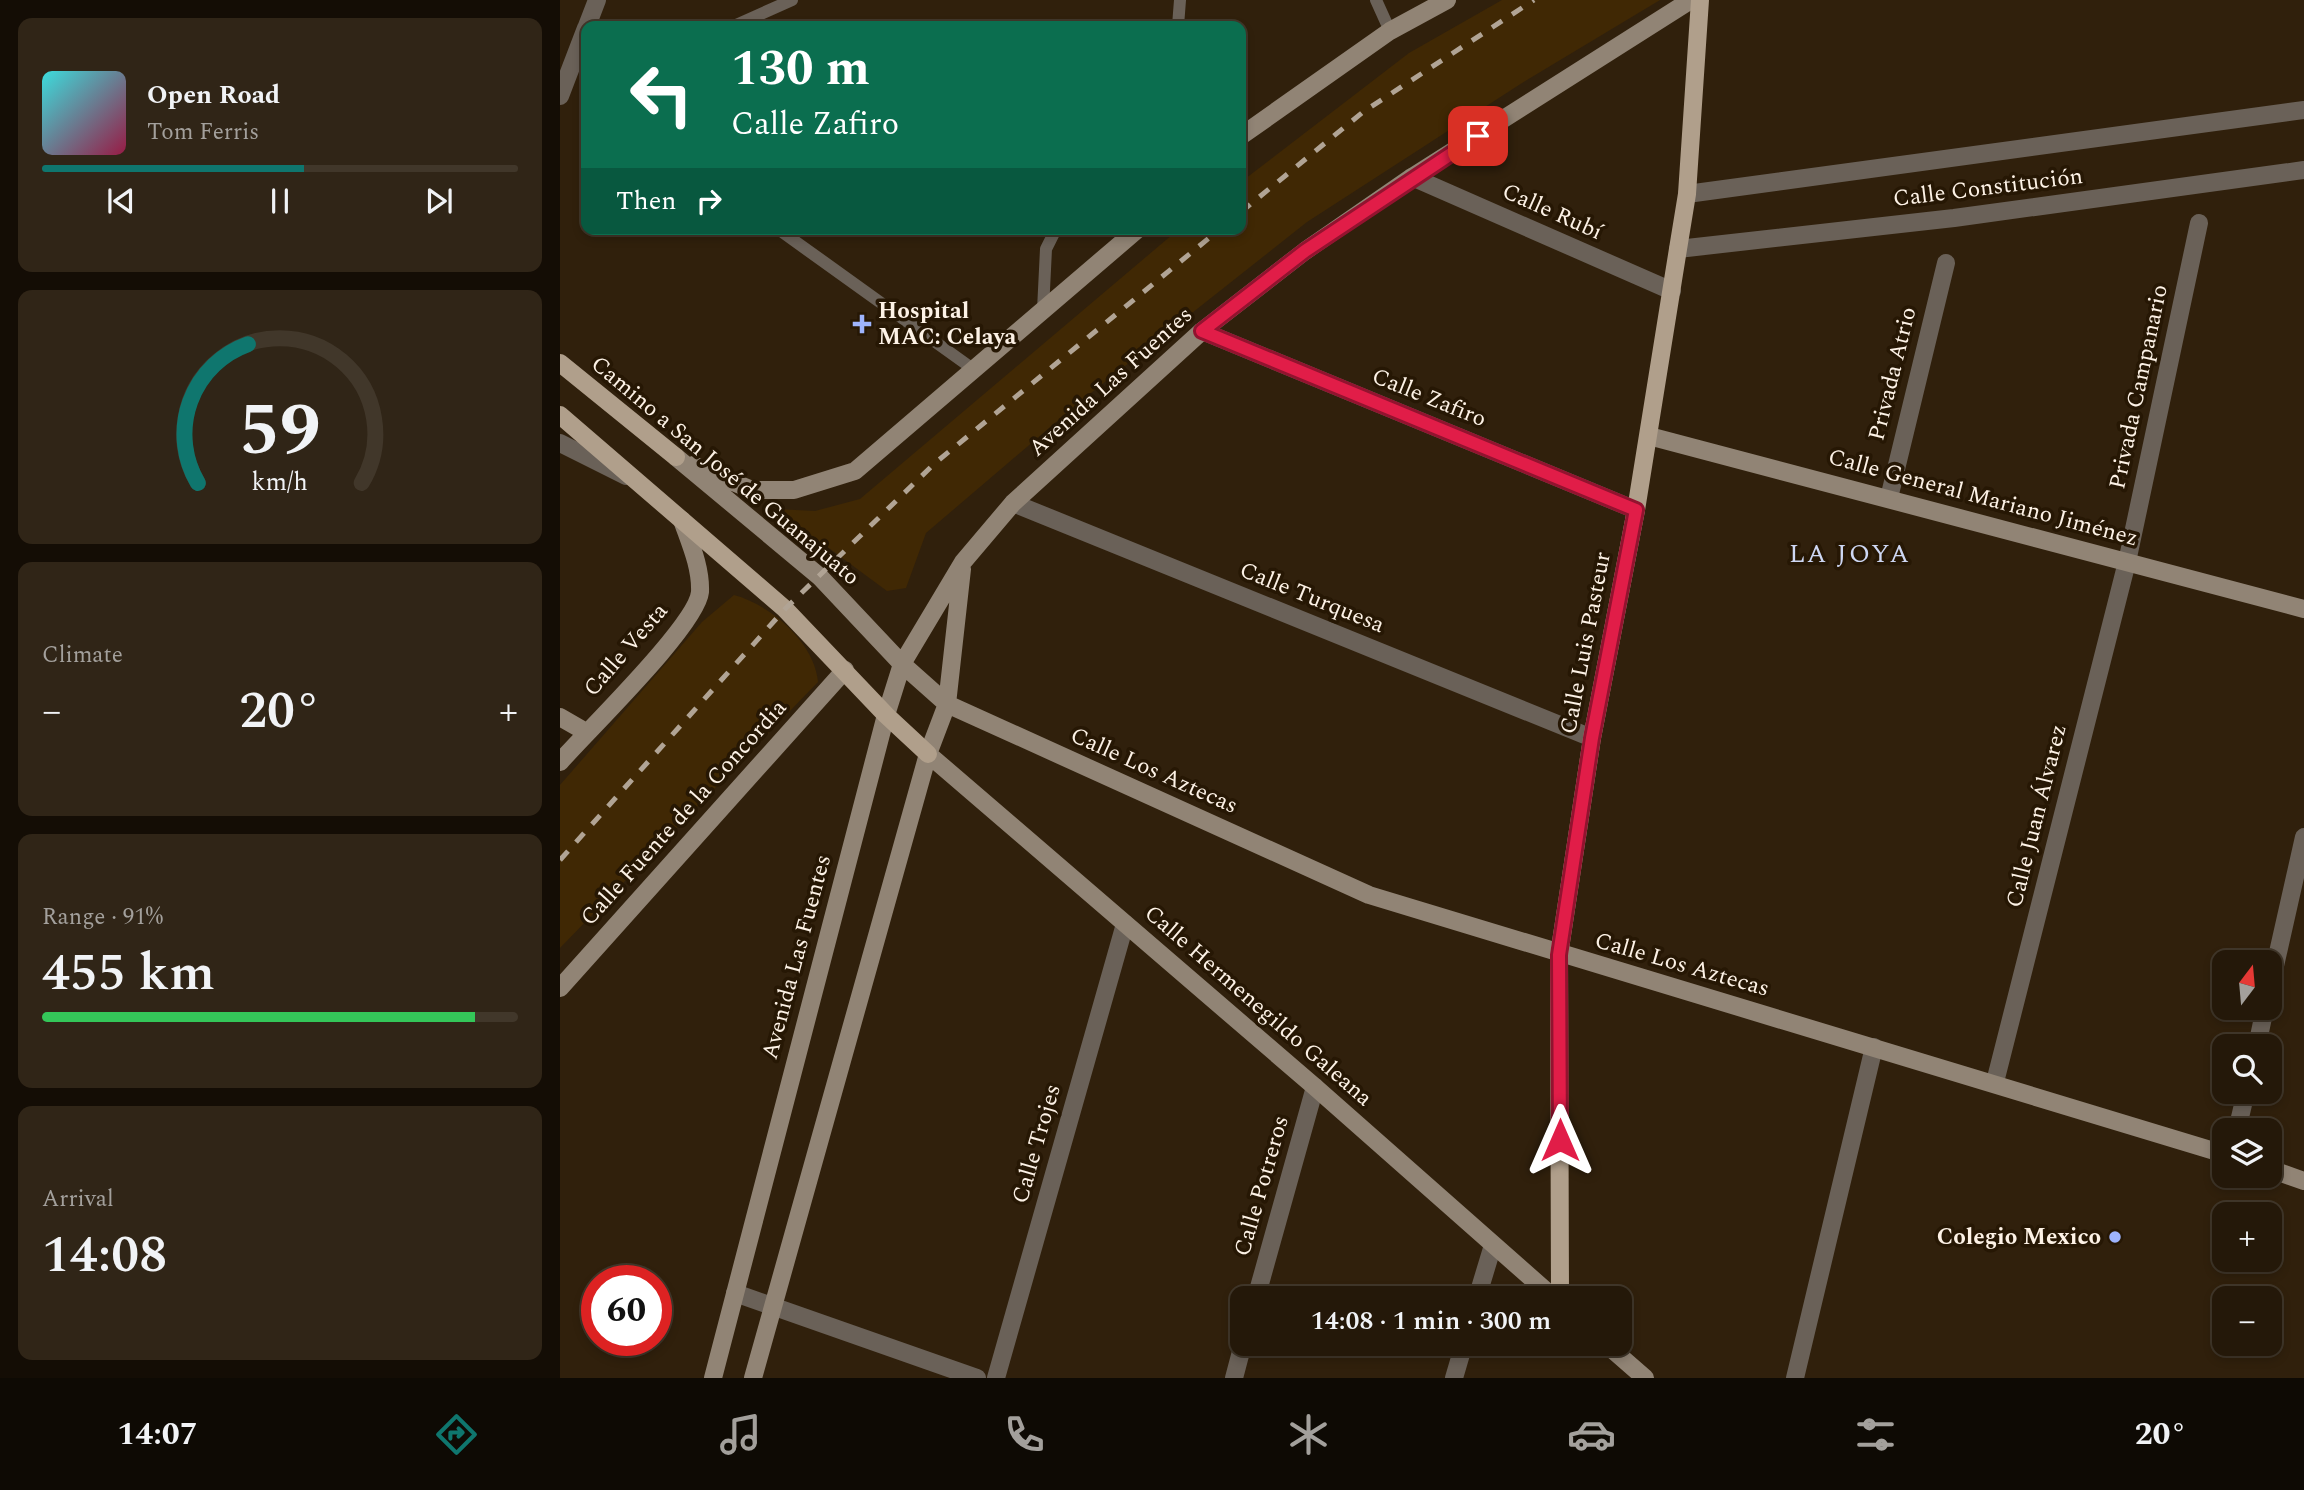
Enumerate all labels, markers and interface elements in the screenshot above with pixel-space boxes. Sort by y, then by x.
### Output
text: 130 m [731,32,870,107]
icon: left [616,49,707,140]
text: Open Road [147,75,280,115]
text: Calle Zafiro [731,100,899,149]
pin [1448,106,1508,166]
text: Tom Ferris [147,115,259,150]
icon: arrive [1459,117,1497,155]
street label: Calle Constitución [1891,159,2085,217]
street label: Calle Rubí [1496,174,1609,250]
text: Then [616,181,676,221]
icon: previous [102,182,140,220]
icon: pause [261,182,299,220]
icon: next [420,182,458,220]
icon: right [690,182,728,220]
street label: Privada Campanario [2100,281,2178,493]
place label: Hospital MAC: Celaya [878,294,1016,355]
street label: Avenida Las Fuentes [1021,298,1201,466]
street label: Privada Atrio [1859,303,1927,445]
marker: Hospital MAC: Celaya [852,314,872,334]
street label: Camino a San José de Guanajuato [583,348,867,594]
street label: Calle Zafiro [1366,359,1492,437]
text: 59 [239,376,321,487]
street label: Calle General Mariano Jiménez [1824,440,2142,556]
text: km/h [252,464,308,502]
district label: LA JOYA [1789,534,1911,574]
street label: Calle Luis Pasteur [1551,549,1621,737]
street label: Calle Turquesa [1234,553,1390,643]
street label: Calle Vesta [575,595,677,705]
text: Climate [42,638,123,673]
text: 20° [239,672,321,751]
text: − [42,683,61,741]
text: + [499,683,518,741]
street label: Calle Fuente de la Concordia [572,692,796,934]
street label: Calle Los Aztecas [1065,718,1243,824]
street label: Calle Juan Álvarez [1997,721,2077,911]
street label: Avenida Las Fuentes [753,851,841,1063]
street label: Calle Hermenegildo Galeana [1136,897,1380,1115]
text: Range · 91% [42,900,163,935]
street label: Calle Los Aztecas [1591,923,1773,1007]
text: 455 km [42,934,215,1013]
north arrow [2212,950,2282,1020]
map controls [2212,950,2282,1356]
button: search [2212,1034,2282,1104]
street label: Calle Trojes [1003,1080,1071,1208]
position arrow [1523,1103,1597,1177]
street label: Calle Potreros [1225,1111,1299,1261]
button: layers [2212,1118,2282,1188]
text: Arrival [42,1182,114,1217]
button: + [2212,1202,2282,1272]
text: 14:08 [42,1216,167,1295]
place label: Colegio Mexico [1937,1220,2101,1255]
marker: Colegio Mexico [2107,1229,2123,1245]
speed limit sign: 60 [581,1265,672,1356]
button: − [2212,1286,2282,1356]
text: 14:08 · 1 min · 300 m [1311,1301,1551,1341]
text: 14:07 [117,1410,198,1459]
icon: directions [432,1410,481,1459]
icon: music [716,1410,765,1459]
icon: phone [1000,1410,1049,1459]
icon: climate [1284,1410,1333,1459]
icon: car [1567,1410,1616,1459]
icon: filters [1851,1410,1900,1459]
text: 20° [2135,1410,2187,1459]

